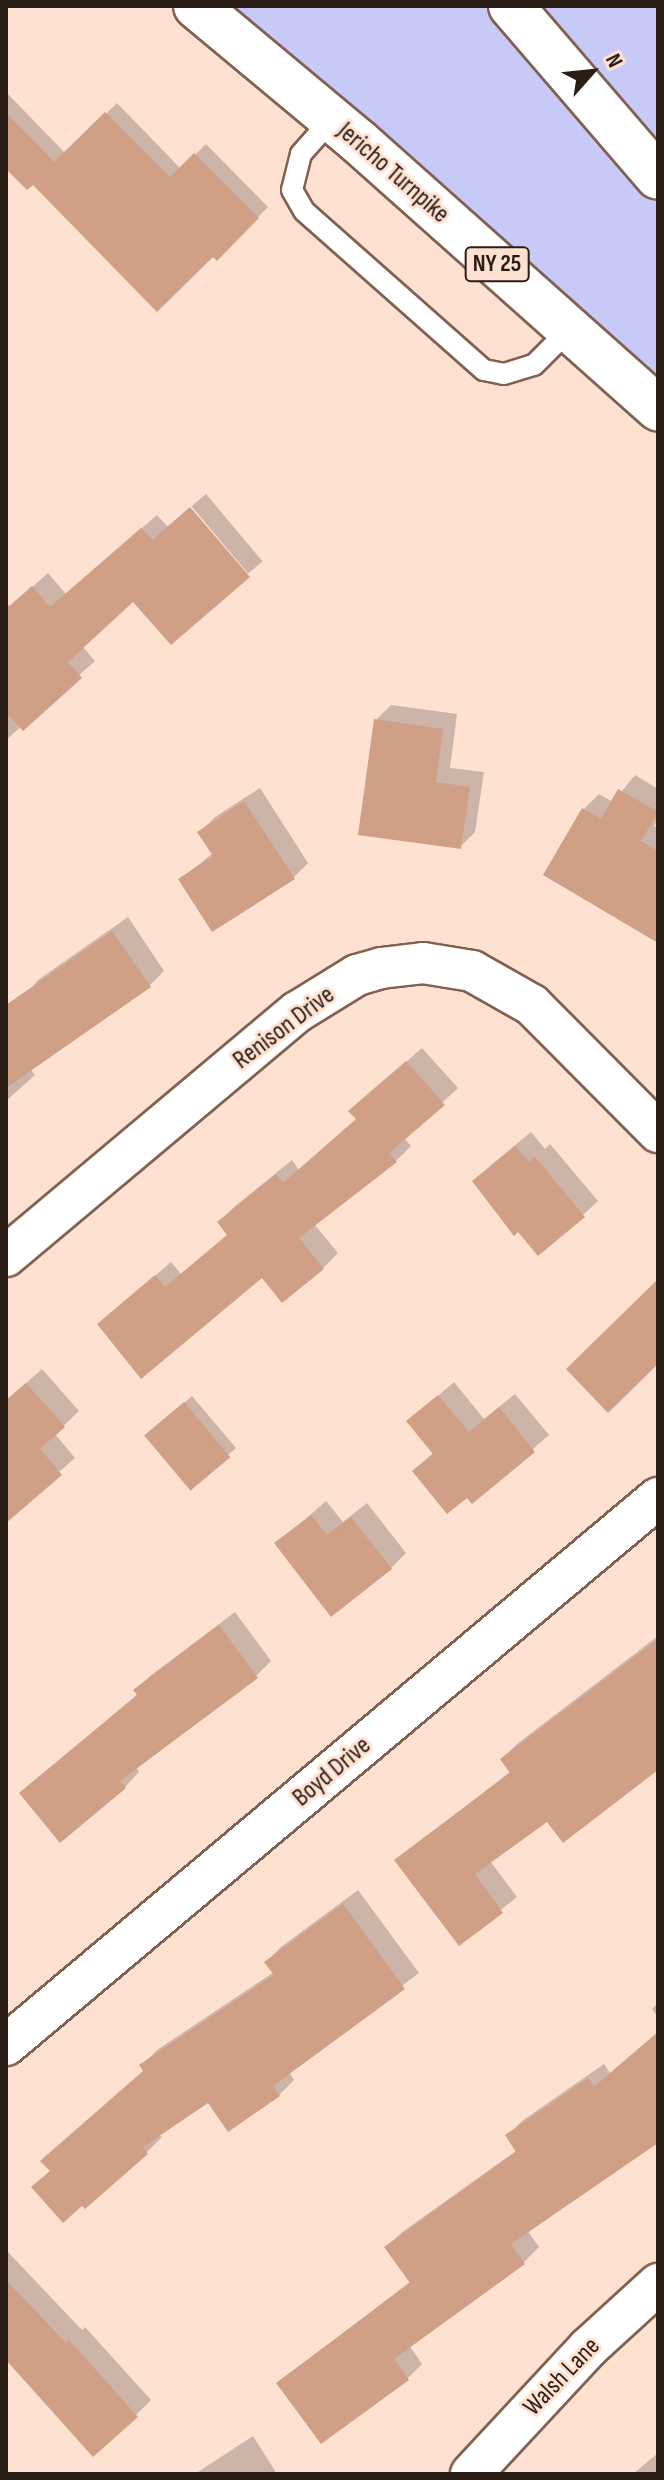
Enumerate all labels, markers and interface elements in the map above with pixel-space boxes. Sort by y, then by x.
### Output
north arrow [552,32,632,112]
text: N [599,50,629,72]
street label: Jericho Turnpike [331,116,455,230]
road number: NY 25 [463,244,531,284]
street label: Renison Drive [227,980,341,1076]
street label: Boyd Drive [287,1730,377,1814]
street label: Walsh Lane [517,2331,607,2423]

